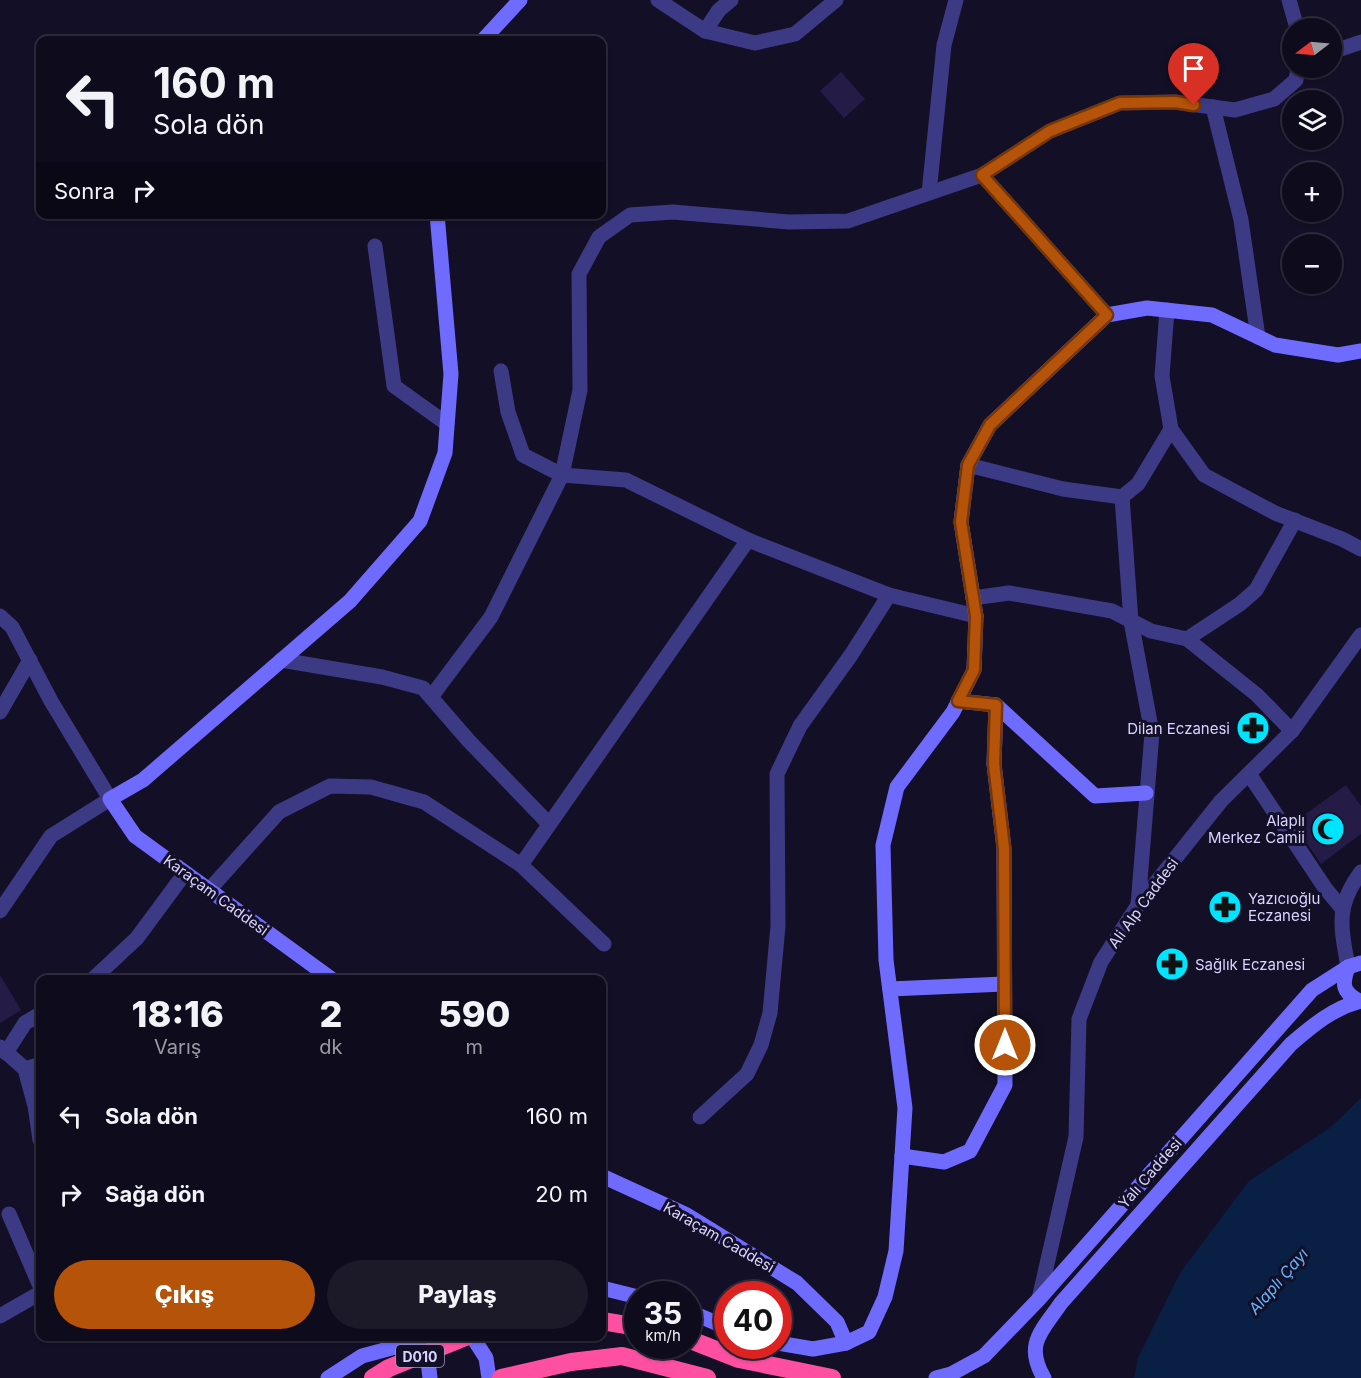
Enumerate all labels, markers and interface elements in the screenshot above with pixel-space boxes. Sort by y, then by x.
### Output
north arrow [1282,18,1342,78]
map controls [1282,18,1342,294]
pin [1168,43,1219,105]
icon: arrive [1177,52,1210,85]
text: 160 m [153,57,275,108]
icon: left [54,60,132,138]
button: layers [1282,90,1342,150]
text: Sola dön [153,108,264,141]
button: + [1282,162,1342,222]
icon: right [127,174,160,207]
text: Sonra [54,178,115,204]
button: − [1282,234,1342,294]
pharmacy icon: Dilan Eczanesi [1235,710,1271,746]
place label: Dilan Eczanesi [1127,719,1230,738]
place label: Alaplı Merkez Camii [1208,811,1305,847]
mosque icon: Alaplı Merkez Camii [1310,811,1346,847]
street label: Karaçam Caddesi [160,851,272,939]
street label: Ali Alp Caddesi [1104,854,1182,952]
pharmacy icon: Yazıcıoğlu Eczanesi [1207,889,1243,925]
place label: Yazıcıoğlu Eczanesi [1248,889,1320,925]
pharmacy icon: Sağlık Eczanesi [1154,946,1190,982]
place label: Sağlık Eczanesi [1195,955,1305,974]
text: 18:16 [132,992,224,1036]
text: 2 [319,992,342,1036]
text: 590 [438,992,510,1036]
position arrow [973,1013,1037,1077]
text: Varış [154,1035,201,1059]
text: dk [319,1035,343,1059]
text: m [466,1035,483,1059]
icon: left [54,1100,87,1133]
text: Sola dön [105,1103,198,1129]
text: 160 m [526,1103,588,1129]
street label: Yalı Caddesi [1114,1134,1186,1212]
icon: right [54,1178,87,1211]
text: Sağa dön [105,1181,205,1207]
text: 20 m [535,1181,588,1207]
street label: Karaçam Caddesi [660,1197,778,1277]
water label: Alaplı Çayı [1243,1244,1312,1319]
button: Çıkış [54,1260,315,1329]
button: Paylaş [327,1260,588,1329]
speed limit sign: 40 [714,1281,792,1359]
text: 35 [644,1295,682,1331]
text: km/h [645,1326,681,1345]
road number: D010 [396,1345,444,1367]

